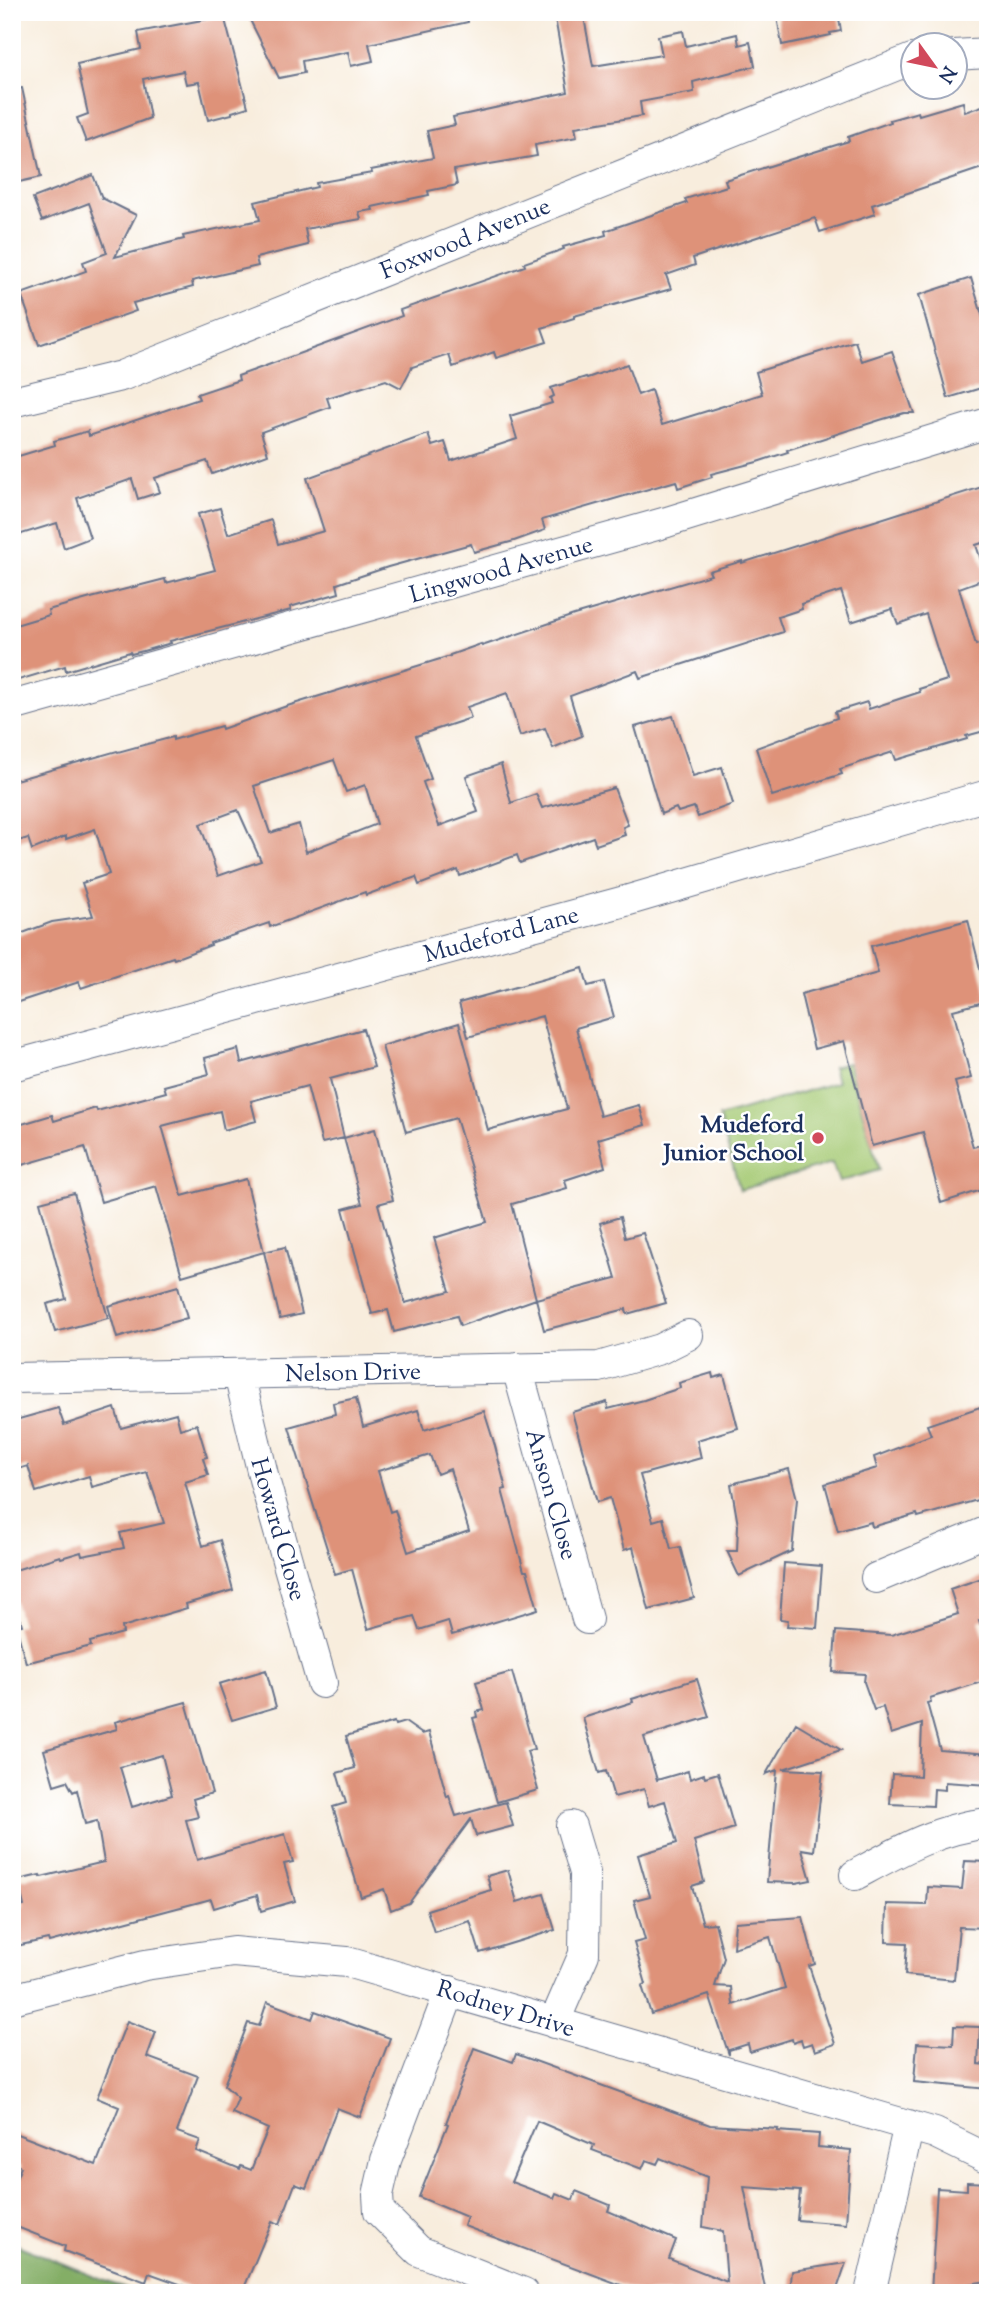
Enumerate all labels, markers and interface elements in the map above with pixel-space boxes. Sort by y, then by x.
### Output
north arrow [898,32,968,102]
text: N [931,60,962,88]
street label: Foxwood Avenue [376,190,556,289]
street label: Lingwood Avenue [406,528,597,613]
street label: Mudeford Lane [420,899,583,973]
place label: Mudeford Junior School [661,1109,804,1171]
marker: Mudeford Junior School [810,1130,826,1146]
street label: Nelson Drive [285,1356,421,1392]
street label: Anson Close [515,1425,585,1564]
street label: Howard Close [240,1454,314,1605]
street label: Rodney Drive [432,1973,579,2047]

